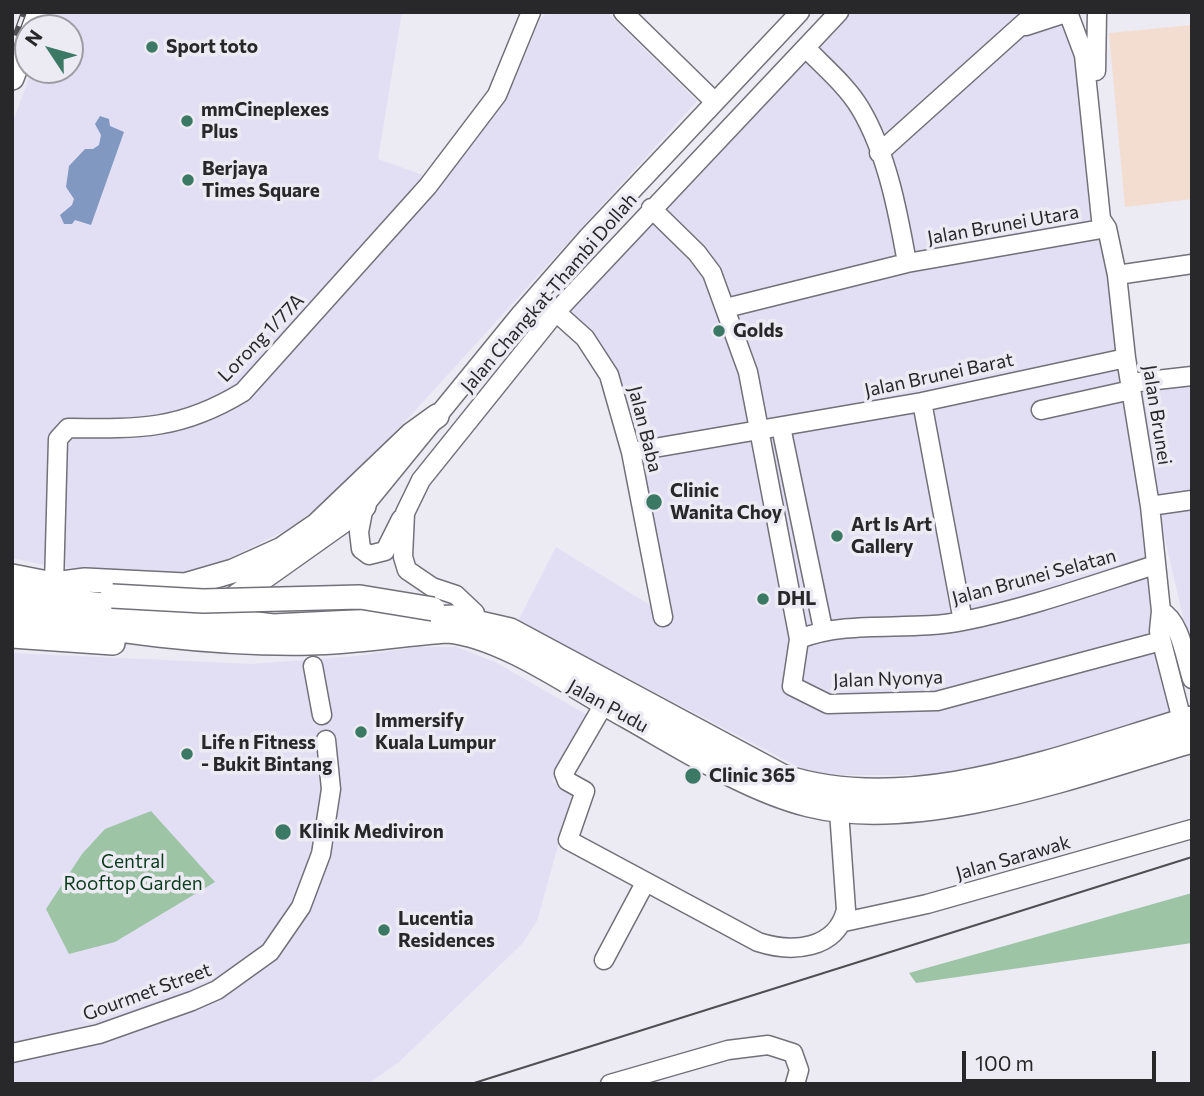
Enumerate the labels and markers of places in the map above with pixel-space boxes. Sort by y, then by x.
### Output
place label: Sport toto [166,36,258,58]
marker: Sport toto [144,39,160,55]
place label: mmCineplexes Plus [201,99,329,143]
marker: mmCineplexes Plus [179,113,195,129]
place label: Berjaya Times Square [202,158,320,202]
marker: Berjaya Times Square [180,172,196,188]
place label: Golds [733,320,783,342]
marker: Golds [711,323,727,339]
place label: Clinic Wanita Choy [670,480,782,524]
marker: Clinic Wanita Choy [644,492,664,512]
place label: Art Is Art Gallery [851,514,932,558]
marker: Art Is Art Gallery [829,528,845,544]
place label: DHL [777,588,816,610]
marker: DHL [755,591,771,607]
place label: Immersify Kuala Lumpur [375,710,496,754]
marker: Immersify Kuala Lumpur [353,724,369,740]
place label: Life n Fitness - Bukit Bintang [201,732,332,776]
marker: Life n Fitness - Bukit Bintang [179,746,195,762]
place label: Clinic 365 [709,765,795,787]
marker: Clinic 365 [683,766,703,786]
place label: Klinik Mediviron [299,821,444,843]
marker: Klinik Mediviron [273,822,293,842]
place label: Lucentia Residences [398,908,495,952]
marker: Lucentia Residences [376,922,392,938]

